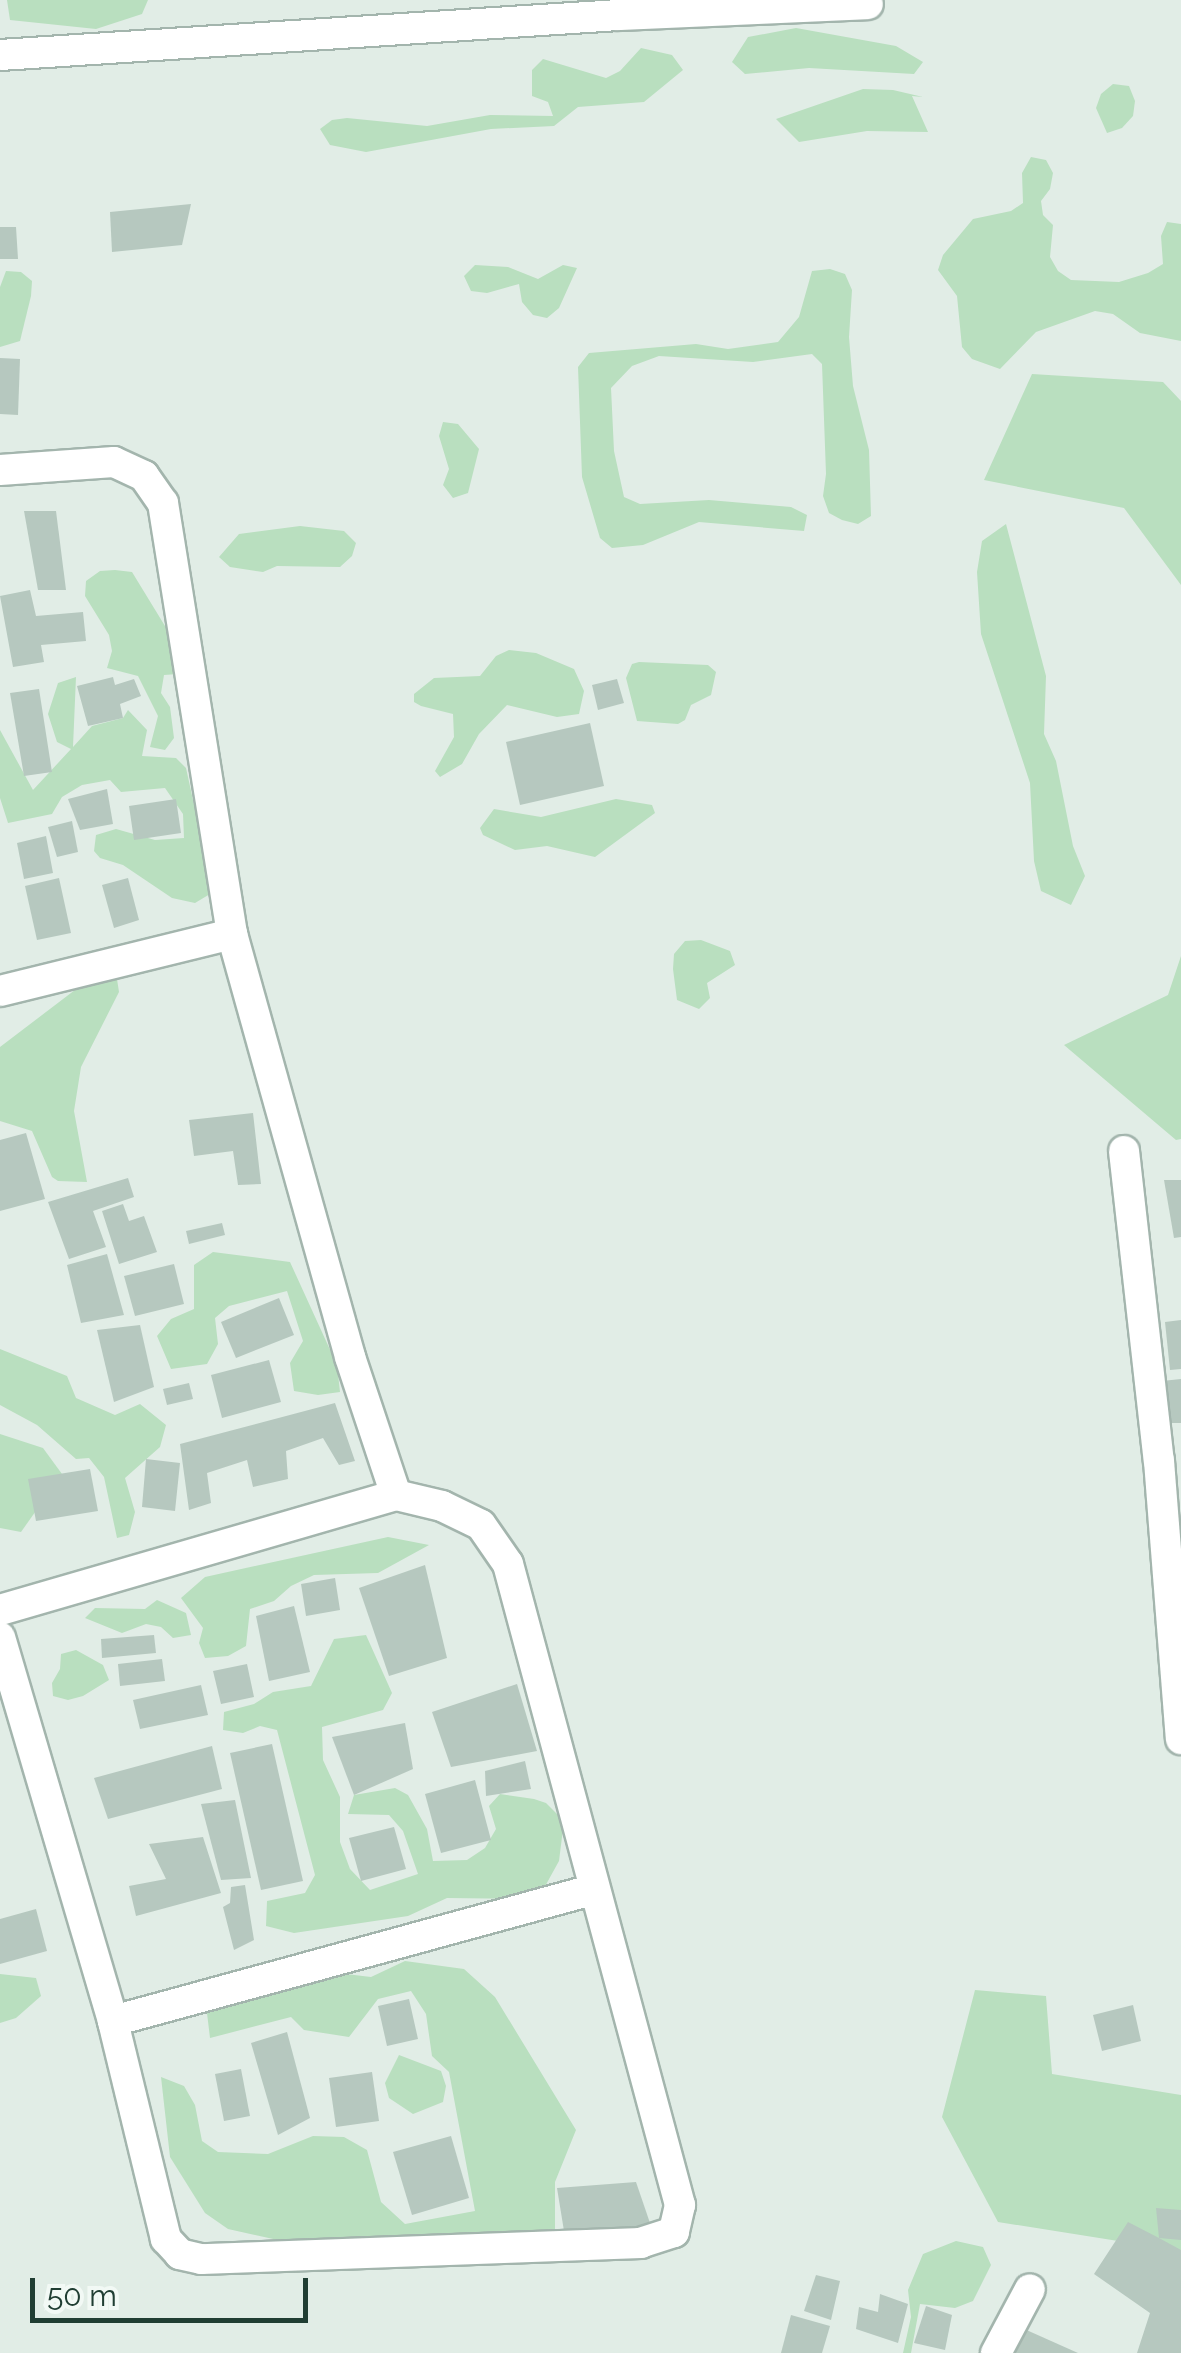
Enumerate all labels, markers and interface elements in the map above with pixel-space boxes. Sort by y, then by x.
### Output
scale bar [35,2258,312,2320]
text: 50 m [47,2278,117,2313]

